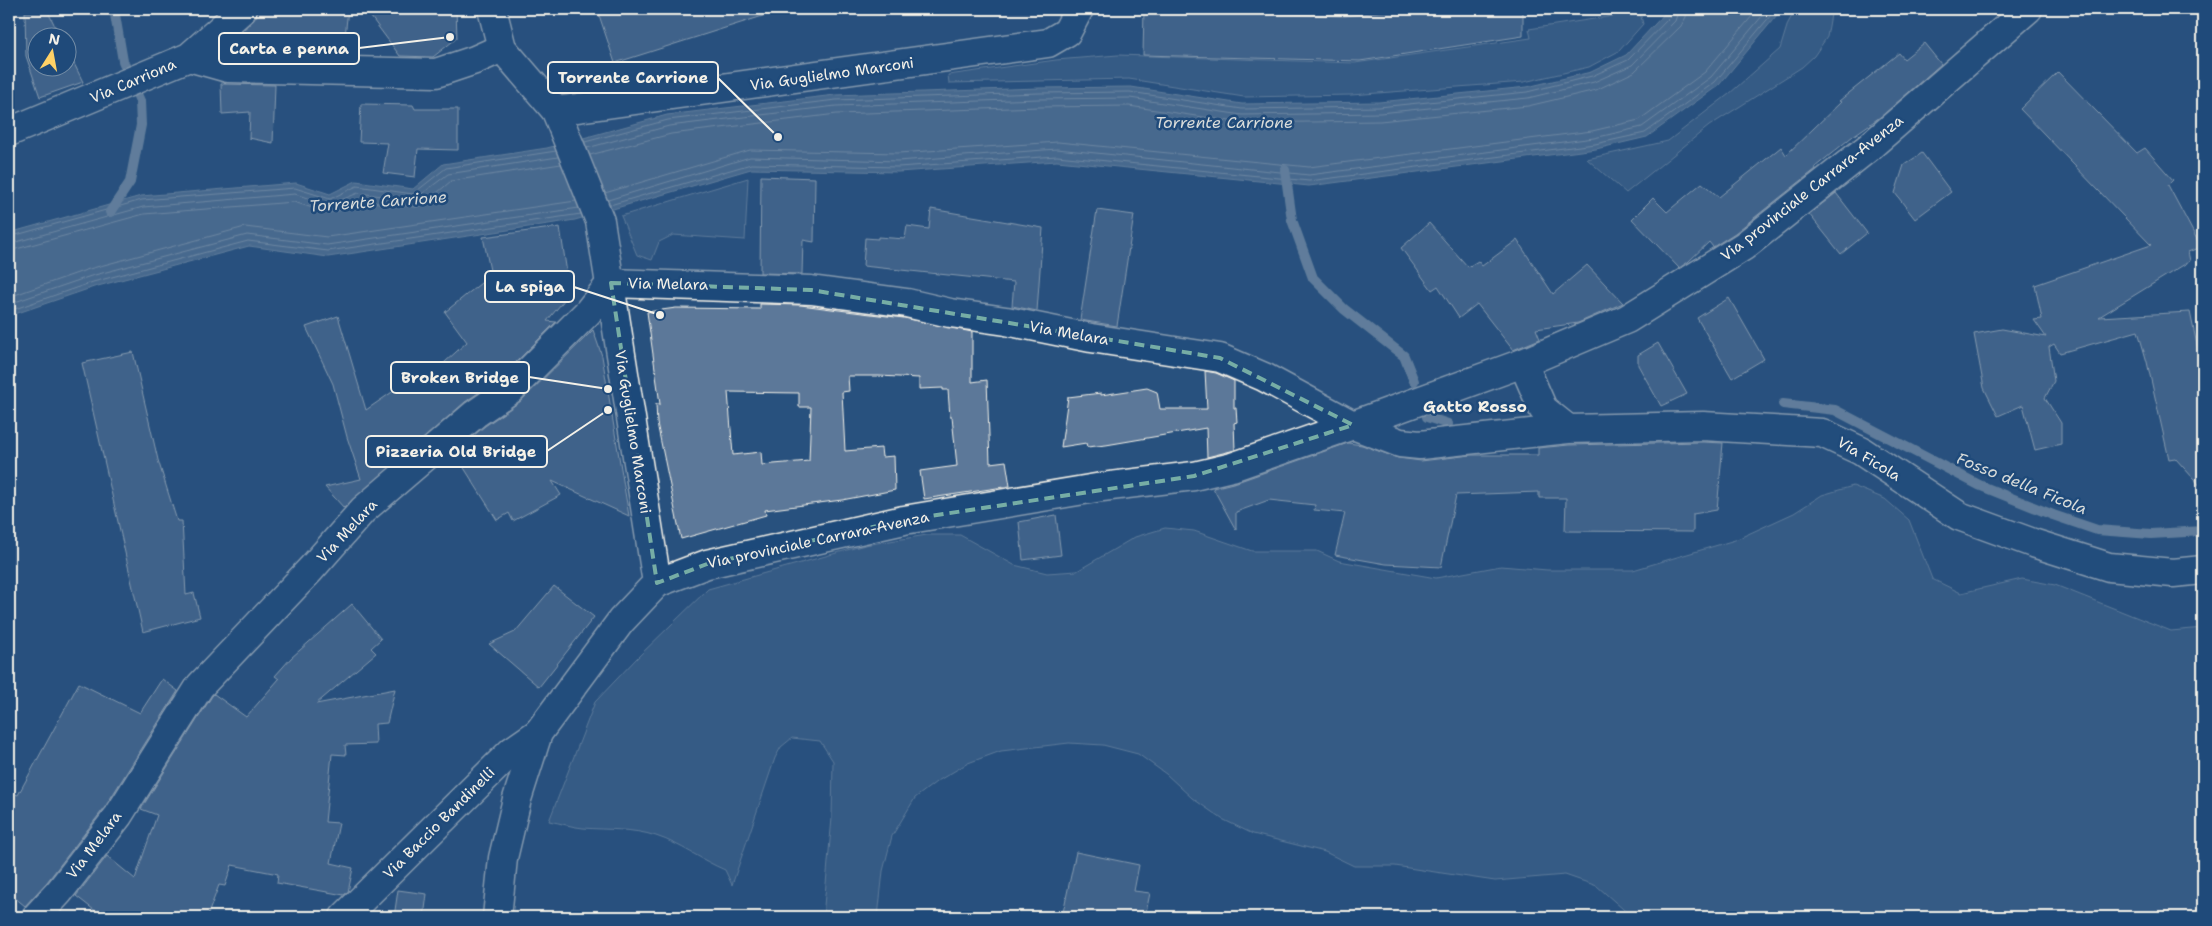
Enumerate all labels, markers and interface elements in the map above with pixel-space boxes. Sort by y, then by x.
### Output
north arrow [28,28,78,78]
text: N [47,29,62,49]
callout: Carta e penna [219,33,359,64]
text: Carta e penna [229,38,349,59]
street label: Via Guglielmo Marconi [749,53,915,95]
street label: Via Carriona [87,54,180,108]
callout: Torrente Carrione [548,62,718,93]
text: Torrente Carrione [558,67,709,88]
street label: Via provinciale Carrara-Avenza [1717,110,1908,266]
water label: Torrente Carrione [1155,112,1293,133]
water label: Torrente Carrione [308,186,448,217]
callout: La spiga [485,271,574,302]
street label: Via Melara [628,273,709,295]
text: La spiga [495,276,565,297]
street label: Via Melara [1028,316,1111,350]
street label: Via Guglielmo Marconi [610,349,656,515]
callout: Broken Bridge [391,362,529,393]
text: Broken Bridge [401,367,519,388]
district label: Gatto Rosso [1423,396,1527,417]
street label: Via Ficola [1833,432,1905,486]
callout: Pizzeria Old Bridge [366,436,547,467]
text: Pizzeria Old Bridge [376,441,537,462]
water label: Fosso della Ficola [1953,448,2090,519]
street label: Via Melara [312,494,382,567]
street label: Via provinciale Carrara-Avenza [705,507,932,573]
street label: Via Baccio Bandinelli [379,763,499,883]
street label: Via Melara [62,806,127,883]

